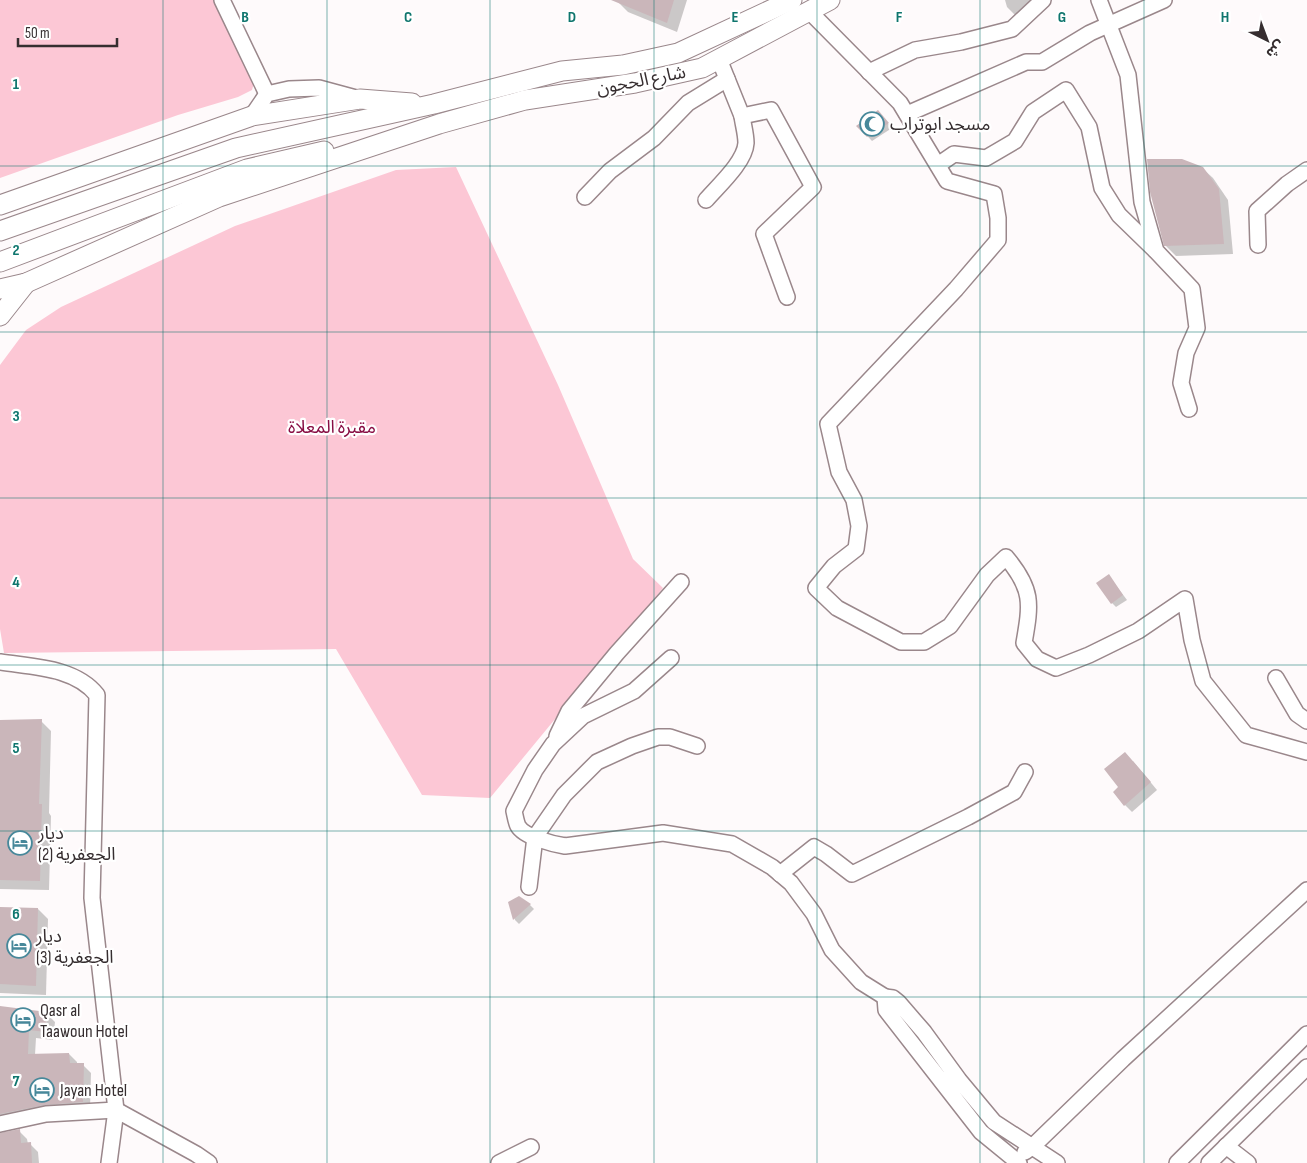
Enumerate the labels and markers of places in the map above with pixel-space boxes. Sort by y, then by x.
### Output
mosque icon: مسجد ابوتراب [859,111,885,137]
place label: مسجد ابوتراب [890,114,991,135]
place label: ديار الجعفرية (2) [37,823,116,865]
hotel icon: ديار الجعفرية (2) [7,830,33,856]
place label: ديار الجعفرية (3) [35,926,114,968]
hotel icon: ديار الجعفرية (3) [6,933,32,959]
place label: Qasr al Taawoun Hotel [40,1000,128,1042]
hotel icon: Qasr al Taawoun Hotel [10,1007,36,1033]
hotel icon: Jayan Hotel [29,1077,55,1103]
place label: Jayan Hotel [59,1080,127,1101]

